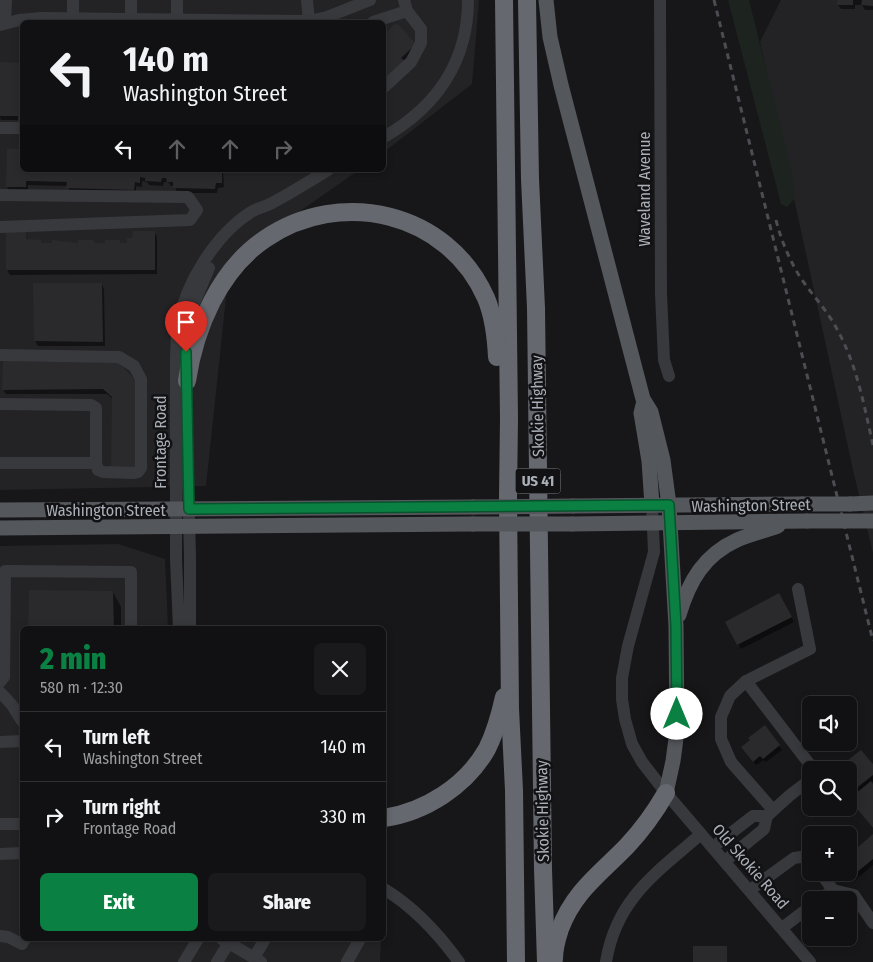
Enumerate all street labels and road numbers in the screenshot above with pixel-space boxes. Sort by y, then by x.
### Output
street label: Waveland Avenue [635,131,654,246]
street label: Skokie Highway [527,354,548,457]
street label: Frontage Road [151,395,170,489]
road number: US 41 [516,468,560,494]
street label: Washington Street [691,495,812,516]
street label: Washington Street [46,501,166,520]
street label: Skokie Highway [532,759,553,862]
street label: Old Skokie Road [709,820,793,913]

